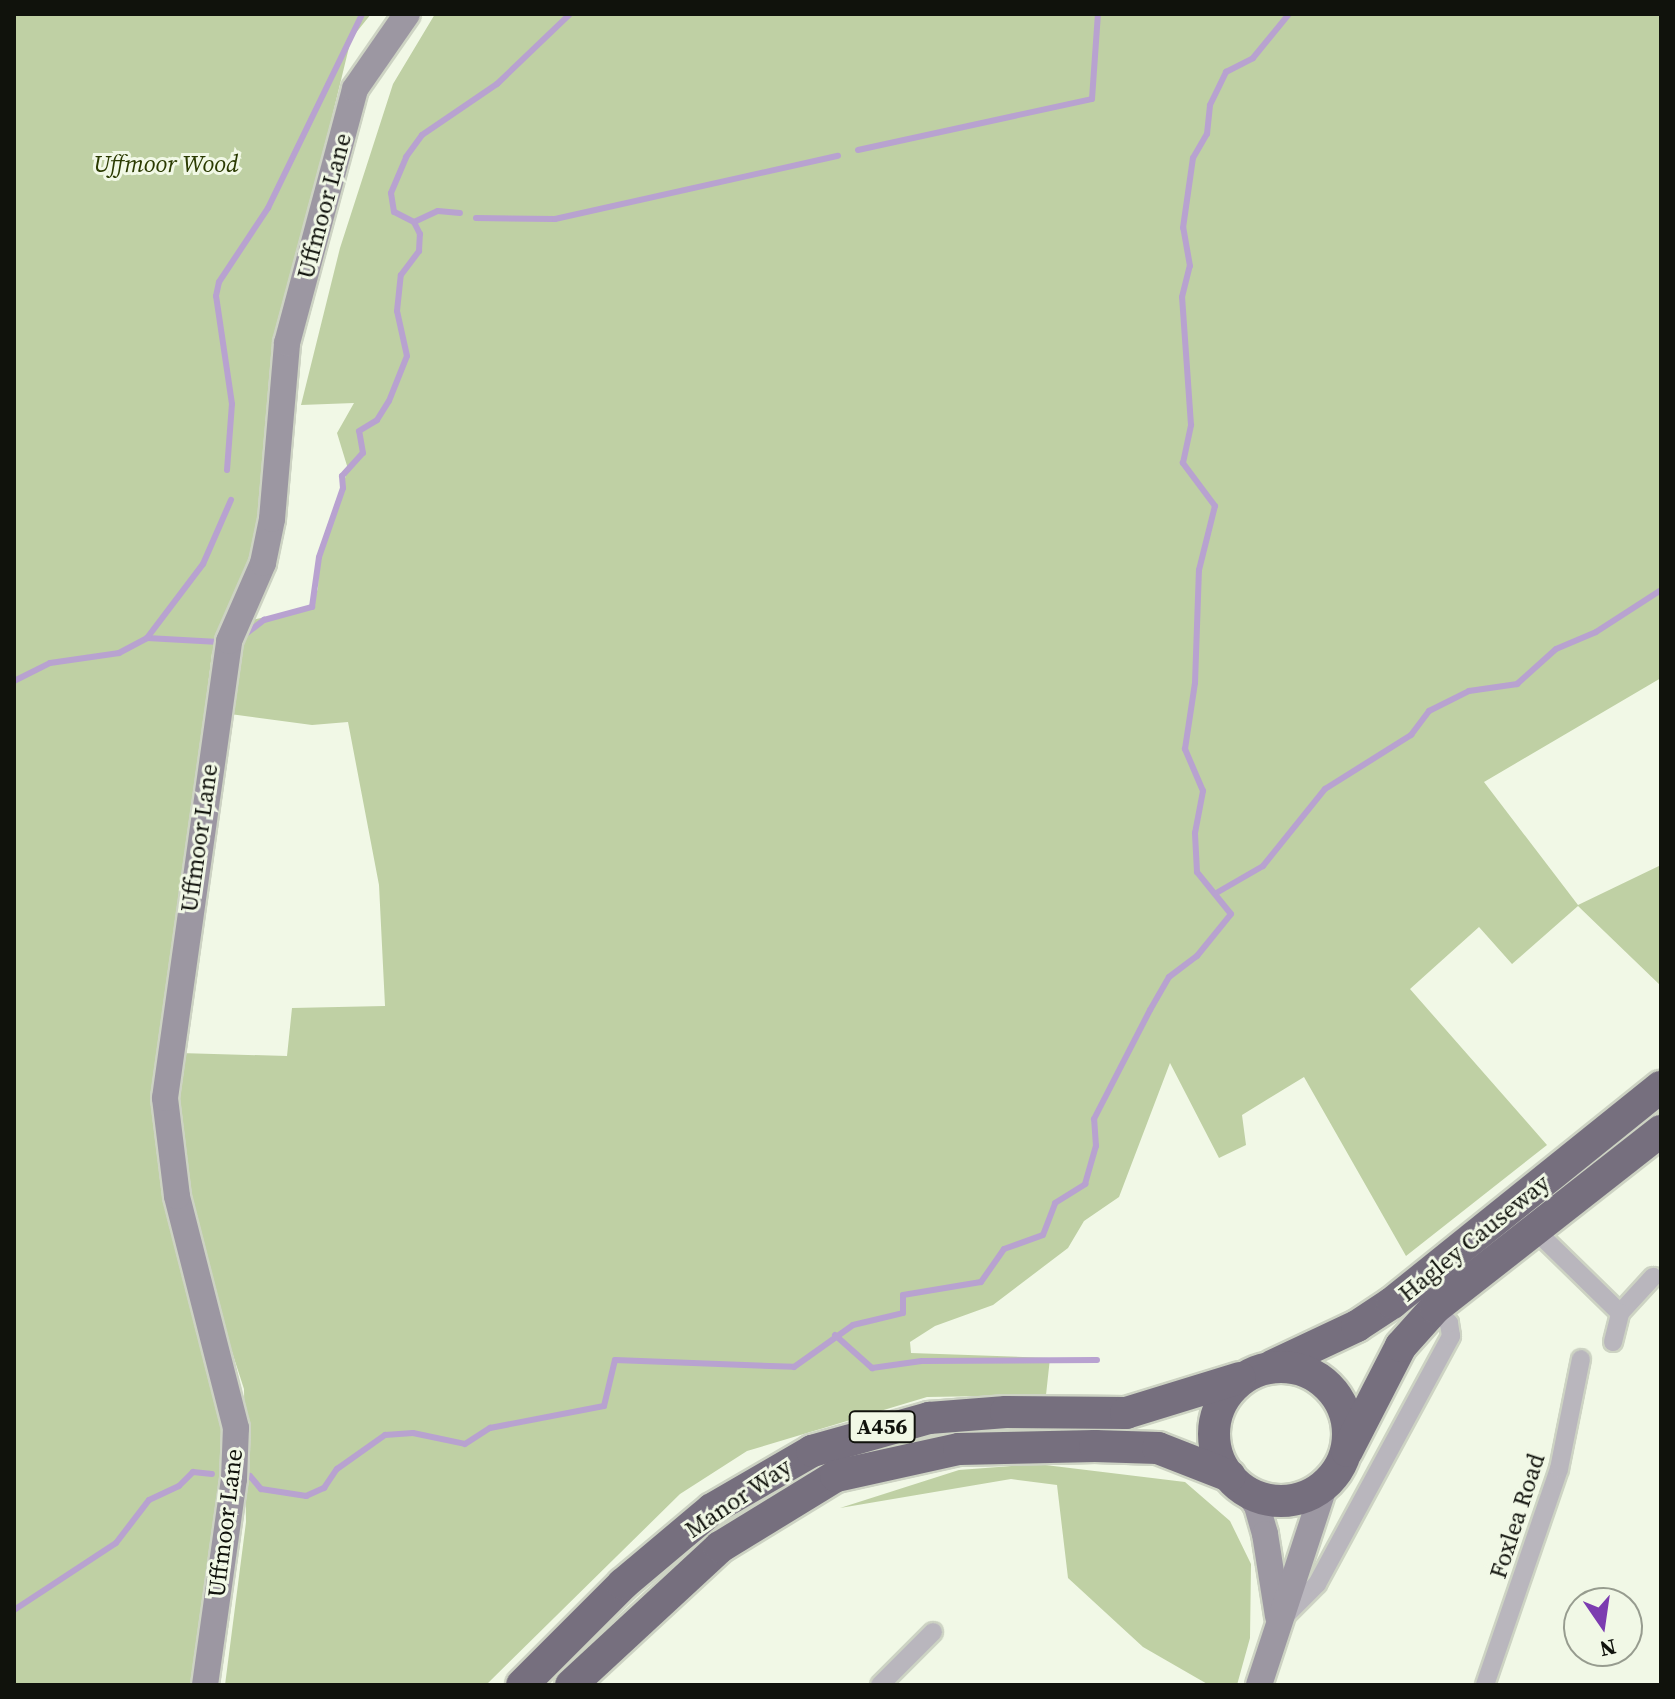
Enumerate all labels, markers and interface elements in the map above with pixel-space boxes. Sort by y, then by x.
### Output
street label: Uffmoor Lane [291,130,357,282]
park label: Uffmoor Wood [93,150,239,178]
street label: Uffmoor Lane [174,762,224,914]
street label: Hagley Causeway [1393,1168,1555,1308]
road number: A456 [848,1409,916,1445]
street label: Uffmoor Lane [202,1447,248,1599]
street label: Foxlea Road [1483,1450,1551,1582]
street label: Manor Way [679,1452,797,1544]
north arrow [1563,1587,1643,1667]
text: N [1597,1632,1619,1665]

